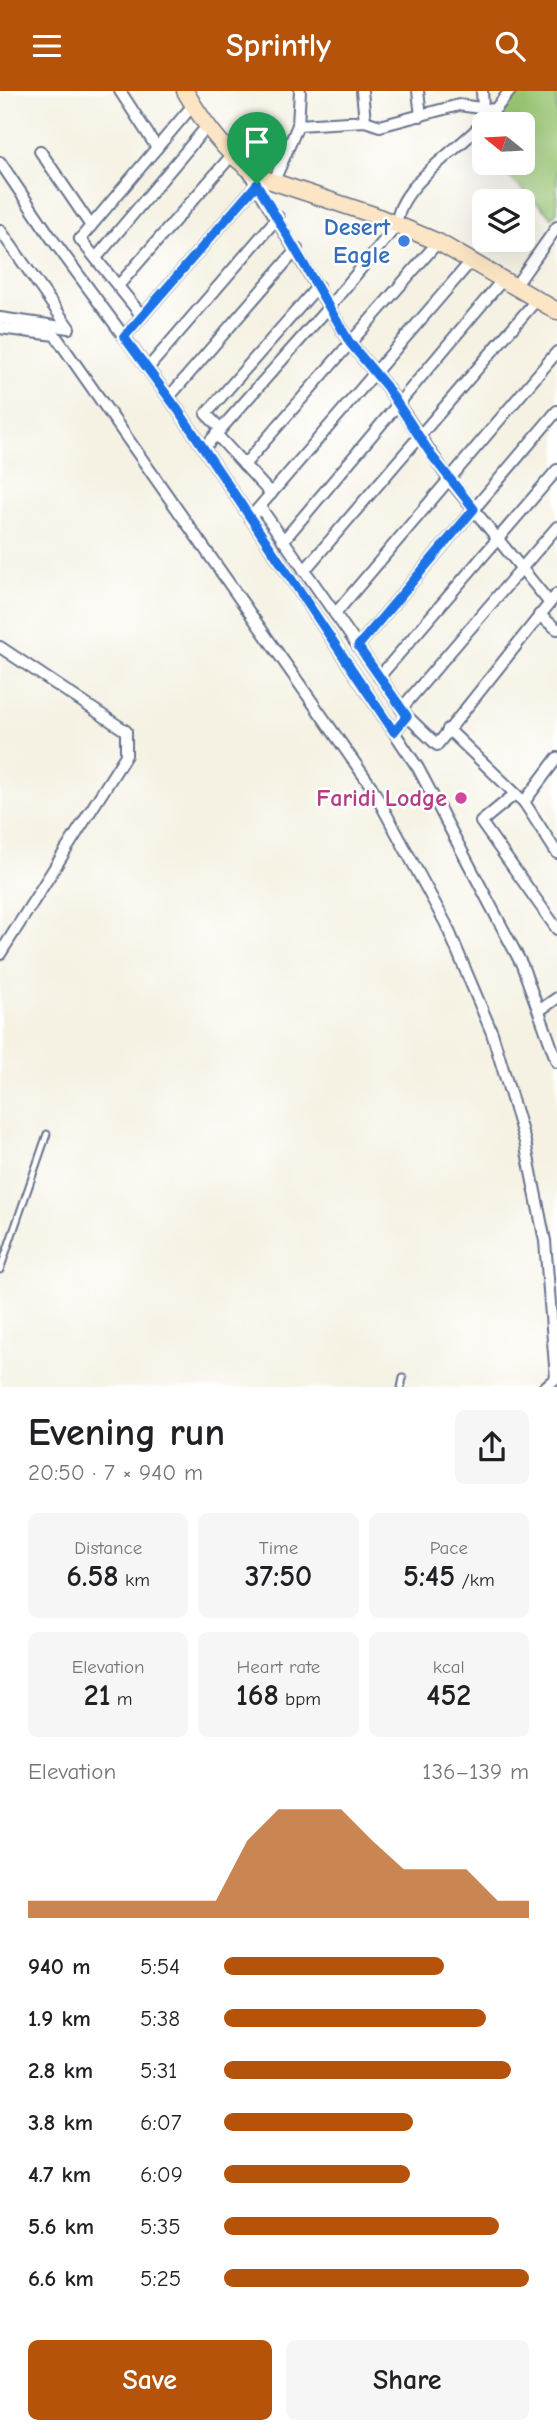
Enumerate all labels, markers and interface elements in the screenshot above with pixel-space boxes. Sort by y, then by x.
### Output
icon: menu [28,27,66,65]
text: Sprintly [226,27,331,64]
icon: search [491,27,529,65]
pin [227,112,287,184]
north arrow [472,112,536,175]
map controls [472,112,535,252]
icon: arrive [238,123,276,161]
button: layers [472,189,535,252]
place label: Desert Eagle [324,213,391,269]
marker: Desert Eagle [396,233,412,249]
place label: Faridi Lodge [316,784,447,812]
marker: Faridi Lodge [453,790,469,806]
button: share [455,1410,529,1484]
text: Evening run [28,1411,225,1455]
text: 20:50 · 7 × 940 m [28,1459,203,1486]
text: Distance [74,1537,142,1559]
text: Time [259,1537,298,1559]
text: Pace [430,1537,468,1559]
text: 6.58 [66,1559,119,1594]
text: 37:50 [245,1559,312,1594]
text: 5:45 [403,1559,455,1594]
text: km [119,1569,150,1591]
text: /km [455,1569,495,1591]
text: Elevation [72,1656,145,1678]
text: Heart rate [237,1656,320,1678]
text: kcal [433,1656,465,1678]
text: 21 [84,1678,111,1713]
text: 168 [236,1678,279,1713]
text: 452 [426,1678,471,1713]
text: m [111,1688,133,1710]
text: bpm [279,1688,321,1710]
text: Elevation [28,1758,116,1785]
text: 136–139 m [422,1758,529,1785]
text: 940 m [28,1953,90,1980]
text: 5:54 [140,1953,180,1980]
text: 1.9 km [28,2005,91,2032]
text: 5:38 [140,2005,180,2032]
text: 2.8 km [28,2057,93,2084]
text: 5:31 [140,2057,177,2084]
text: 3.8 km [28,2109,93,2136]
text: 6:07 [140,2109,182,2136]
text: 4.7 km [28,2161,91,2188]
text: 6:09 [140,2161,183,2188]
text: 5.6 km [28,2213,94,2240]
text: 5:35 [140,2213,181,2240]
text: 6.6 km [28,2265,94,2292]
text: 5:25 [140,2265,181,2292]
button: Save [28,2340,272,2420]
button: Share [286,2340,529,2420]

